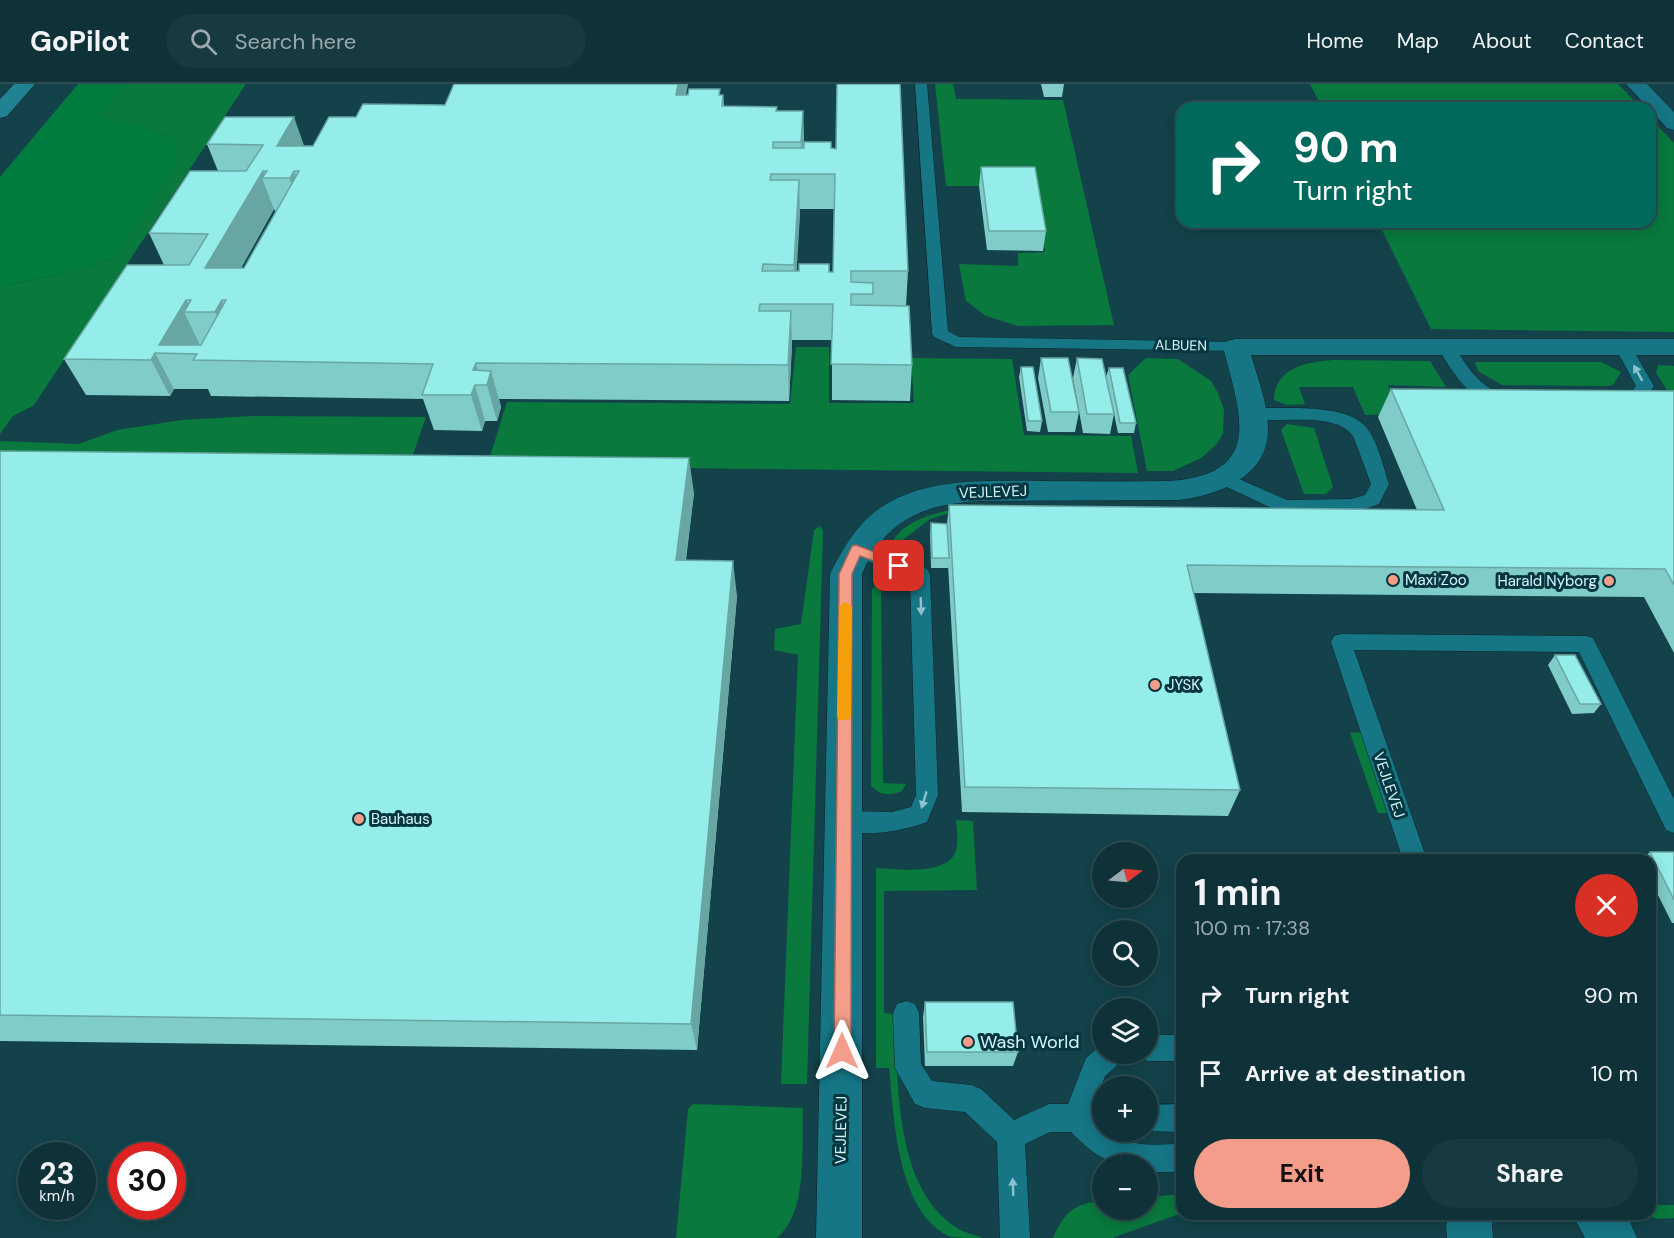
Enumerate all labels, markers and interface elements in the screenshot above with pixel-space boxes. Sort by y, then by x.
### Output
search box [166,14,586,68]
text: GoPilot [30,23,130,60]
icon: search [187,25,220,58]
text: Search here [235,27,356,56]
text: Home [1306,27,1364,55]
text: Map [1397,27,1439,55]
text: About [1472,27,1532,55]
text: Contact [1565,27,1644,55]
text: 90 m [1293,120,1399,175]
icon: right [1194,126,1272,204]
text: Turn right [1293,173,1413,208]
street label: ALBUEN [1155,336,1207,354]
one-way arrow [1633,364,1643,381]
street label: VEJLEVEJ [958,481,1028,503]
pin [873,540,924,591]
icon: arrive [882,549,915,582]
place label: Maxi Zoo [1405,570,1467,590]
place label: Harald Nyborg [1497,571,1597,591]
marker: Maxi Zoo [1386,573,1400,587]
marker: Harald Nyborg [1602,574,1616,588]
one-way arrow [917,597,926,616]
place label: JYSK [1167,675,1200,695]
marker: JYSK [1148,678,1162,692]
street label: VEJLEVEJ [1368,749,1410,821]
one-way arrow [919,791,928,809]
place label: Bauhaus [371,809,430,829]
marker: Bauhaus [352,812,366,826]
north arrow [1092,842,1158,908]
map controls [1092,842,1158,1220]
text: 1 min [1194,869,1282,916]
button: close [1575,874,1638,937]
text: 100 m · 17:38 [1194,915,1310,941]
button: search [1092,920,1158,986]
icon: right [1194,979,1227,1012]
text: Turn right [1245,981,1350,1010]
text: 90 m [1584,981,1638,1010]
button: layers [1092,998,1158,1064]
position arrow [810,1019,874,1083]
place label: Wash World [980,1030,1080,1054]
marker: Wash World [961,1035,975,1049]
icon: arrive [1194,1057,1227,1090]
text: Arrive at destination [1245,1059,1466,1088]
text: 10 m [1591,1059,1638,1088]
button: + [1092,1076,1158,1142]
street label: VEJLEVEJ [830,1096,852,1164]
button: Exit [1194,1139,1410,1208]
button: Share [1422,1139,1638,1208]
speed limit sign: 30 [108,1142,186,1220]
text: 23 [39,1154,75,1193]
button: − [1092,1154,1158,1220]
one-way arrow [1008,1178,1017,1197]
text: km/h [39,1186,75,1206]

